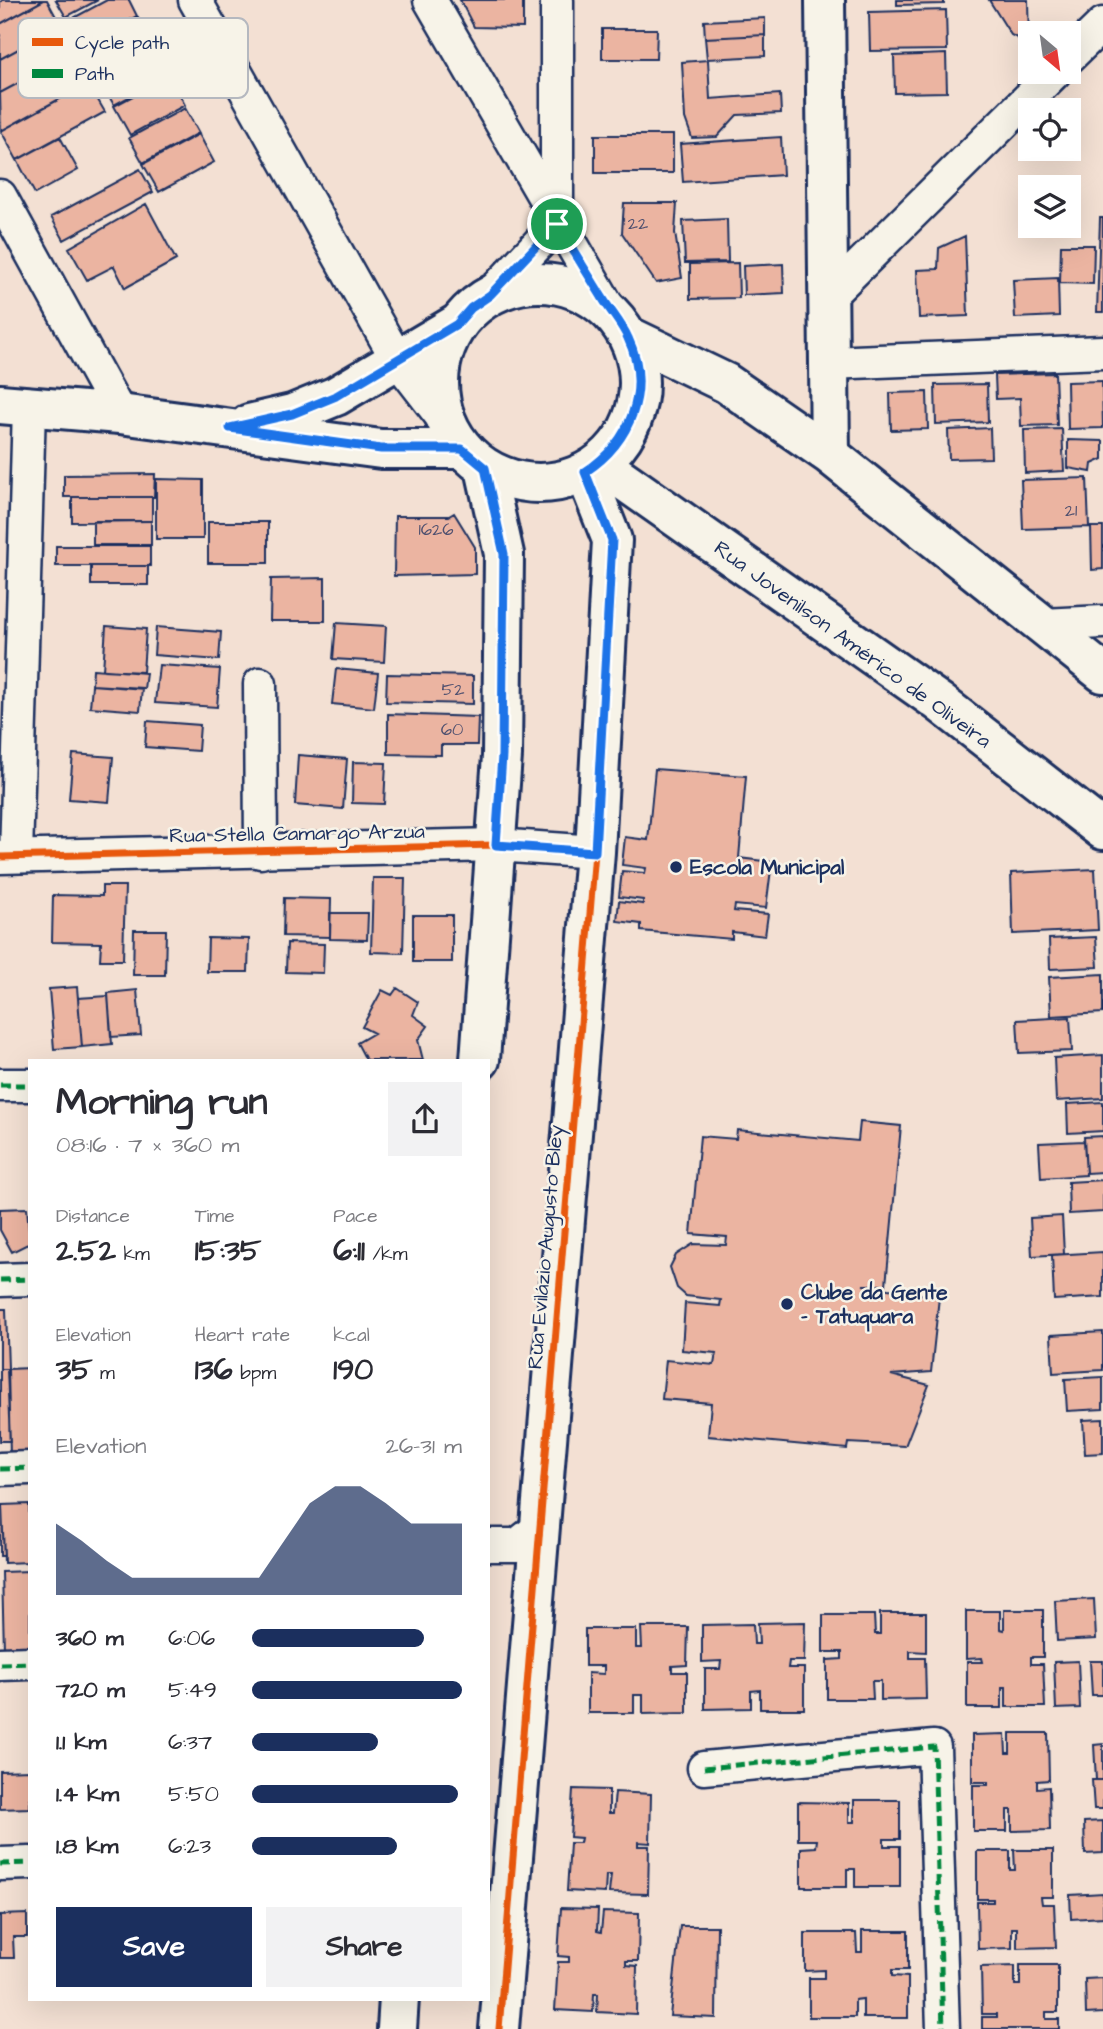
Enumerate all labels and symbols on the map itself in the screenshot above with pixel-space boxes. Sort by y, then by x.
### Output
legend [18,18,248,98]
north arrow [1018,21,1082,84]
text: Cycle path [75,30,170,58]
text: Path [75,61,114,88]
pin [527,194,587,254]
house number: 22 [628,211,649,236]
house number: 21 [1065,498,1077,523]
house number: 1626 [418,517,454,542]
street label: Rua Jovenilson Américo de Oliveira [708,534,998,755]
house number: 52 [441,677,465,702]
house number: 60 [441,717,463,742]
street label: Rua Stella Camargo Arzua [169,817,425,852]
place label: Escola Municipal [690,853,845,883]
marker: Escola Municipal [668,859,684,875]
street label: Rua Evilázio Augusto Bley [520,1123,573,1371]
place label: Clube da Gente - Tatuquara [801,1278,948,1332]
marker: Clube da Gente - Tatuquara [779,1296,795,1312]

